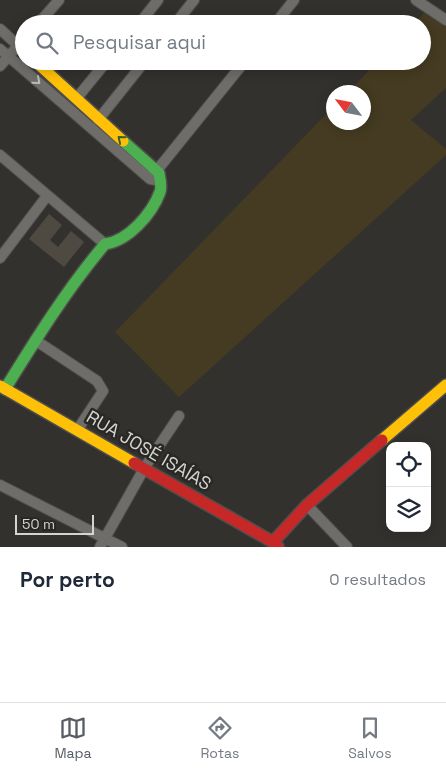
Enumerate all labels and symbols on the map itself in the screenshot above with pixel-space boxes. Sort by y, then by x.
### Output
one-way arrow [31,75,40,84]
north arrow [326,85,371,130]
one-way arrow [117,135,126,144]
street label: RUA JOSÉ ISAÍAS [82,405,216,495]
scale bar [15,512,94,535]

